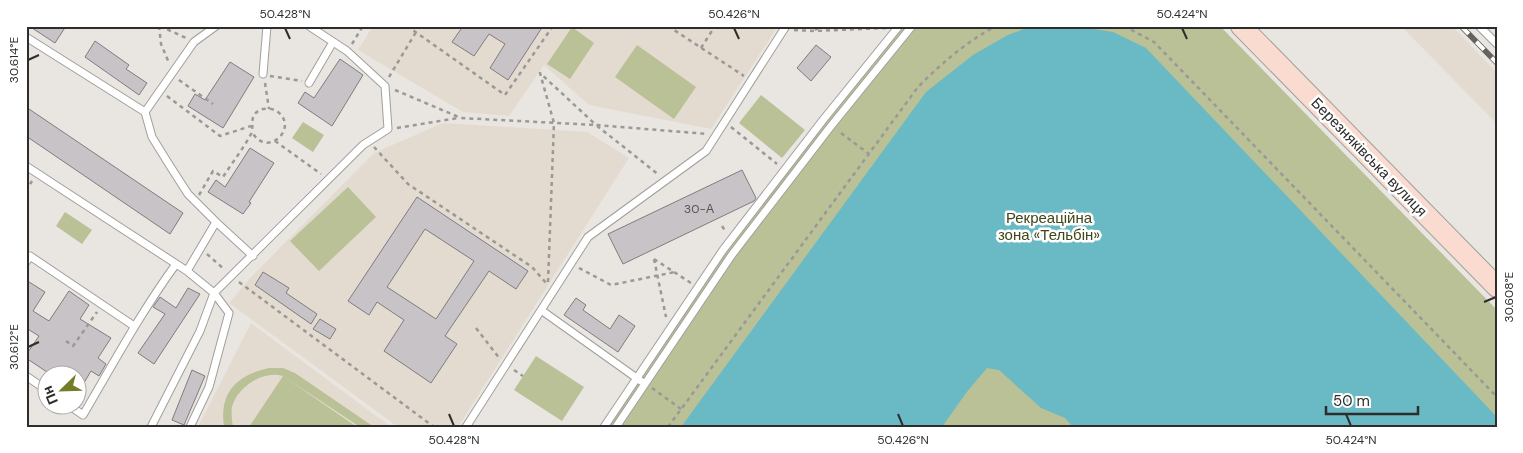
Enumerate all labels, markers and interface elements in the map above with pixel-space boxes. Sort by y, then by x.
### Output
text: 50.428°N [259,6,311,22]
text: 50.426°N [708,6,760,22]
text: 50.424°N [1156,6,1208,22]
text: 30.614°E [6,37,22,83]
street label: Березняківська вулиця [1307,93,1431,221]
house number: 30-А [684,201,714,217]
park label: Рекреаційна зона «Тельбін» [998,208,1100,245]
text: 30.608°E [1501,271,1517,322]
text: 30.612°E [6,324,22,370]
north arrow [38,366,88,416]
text: Пн [38,383,62,407]
scale bar [1326,383,1418,415]
text: 50 m [1333,391,1370,411]
text: 50.428°N [428,432,480,448]
text: 50.426°N [877,432,929,448]
text: 50.424°N [1325,432,1377,448]

